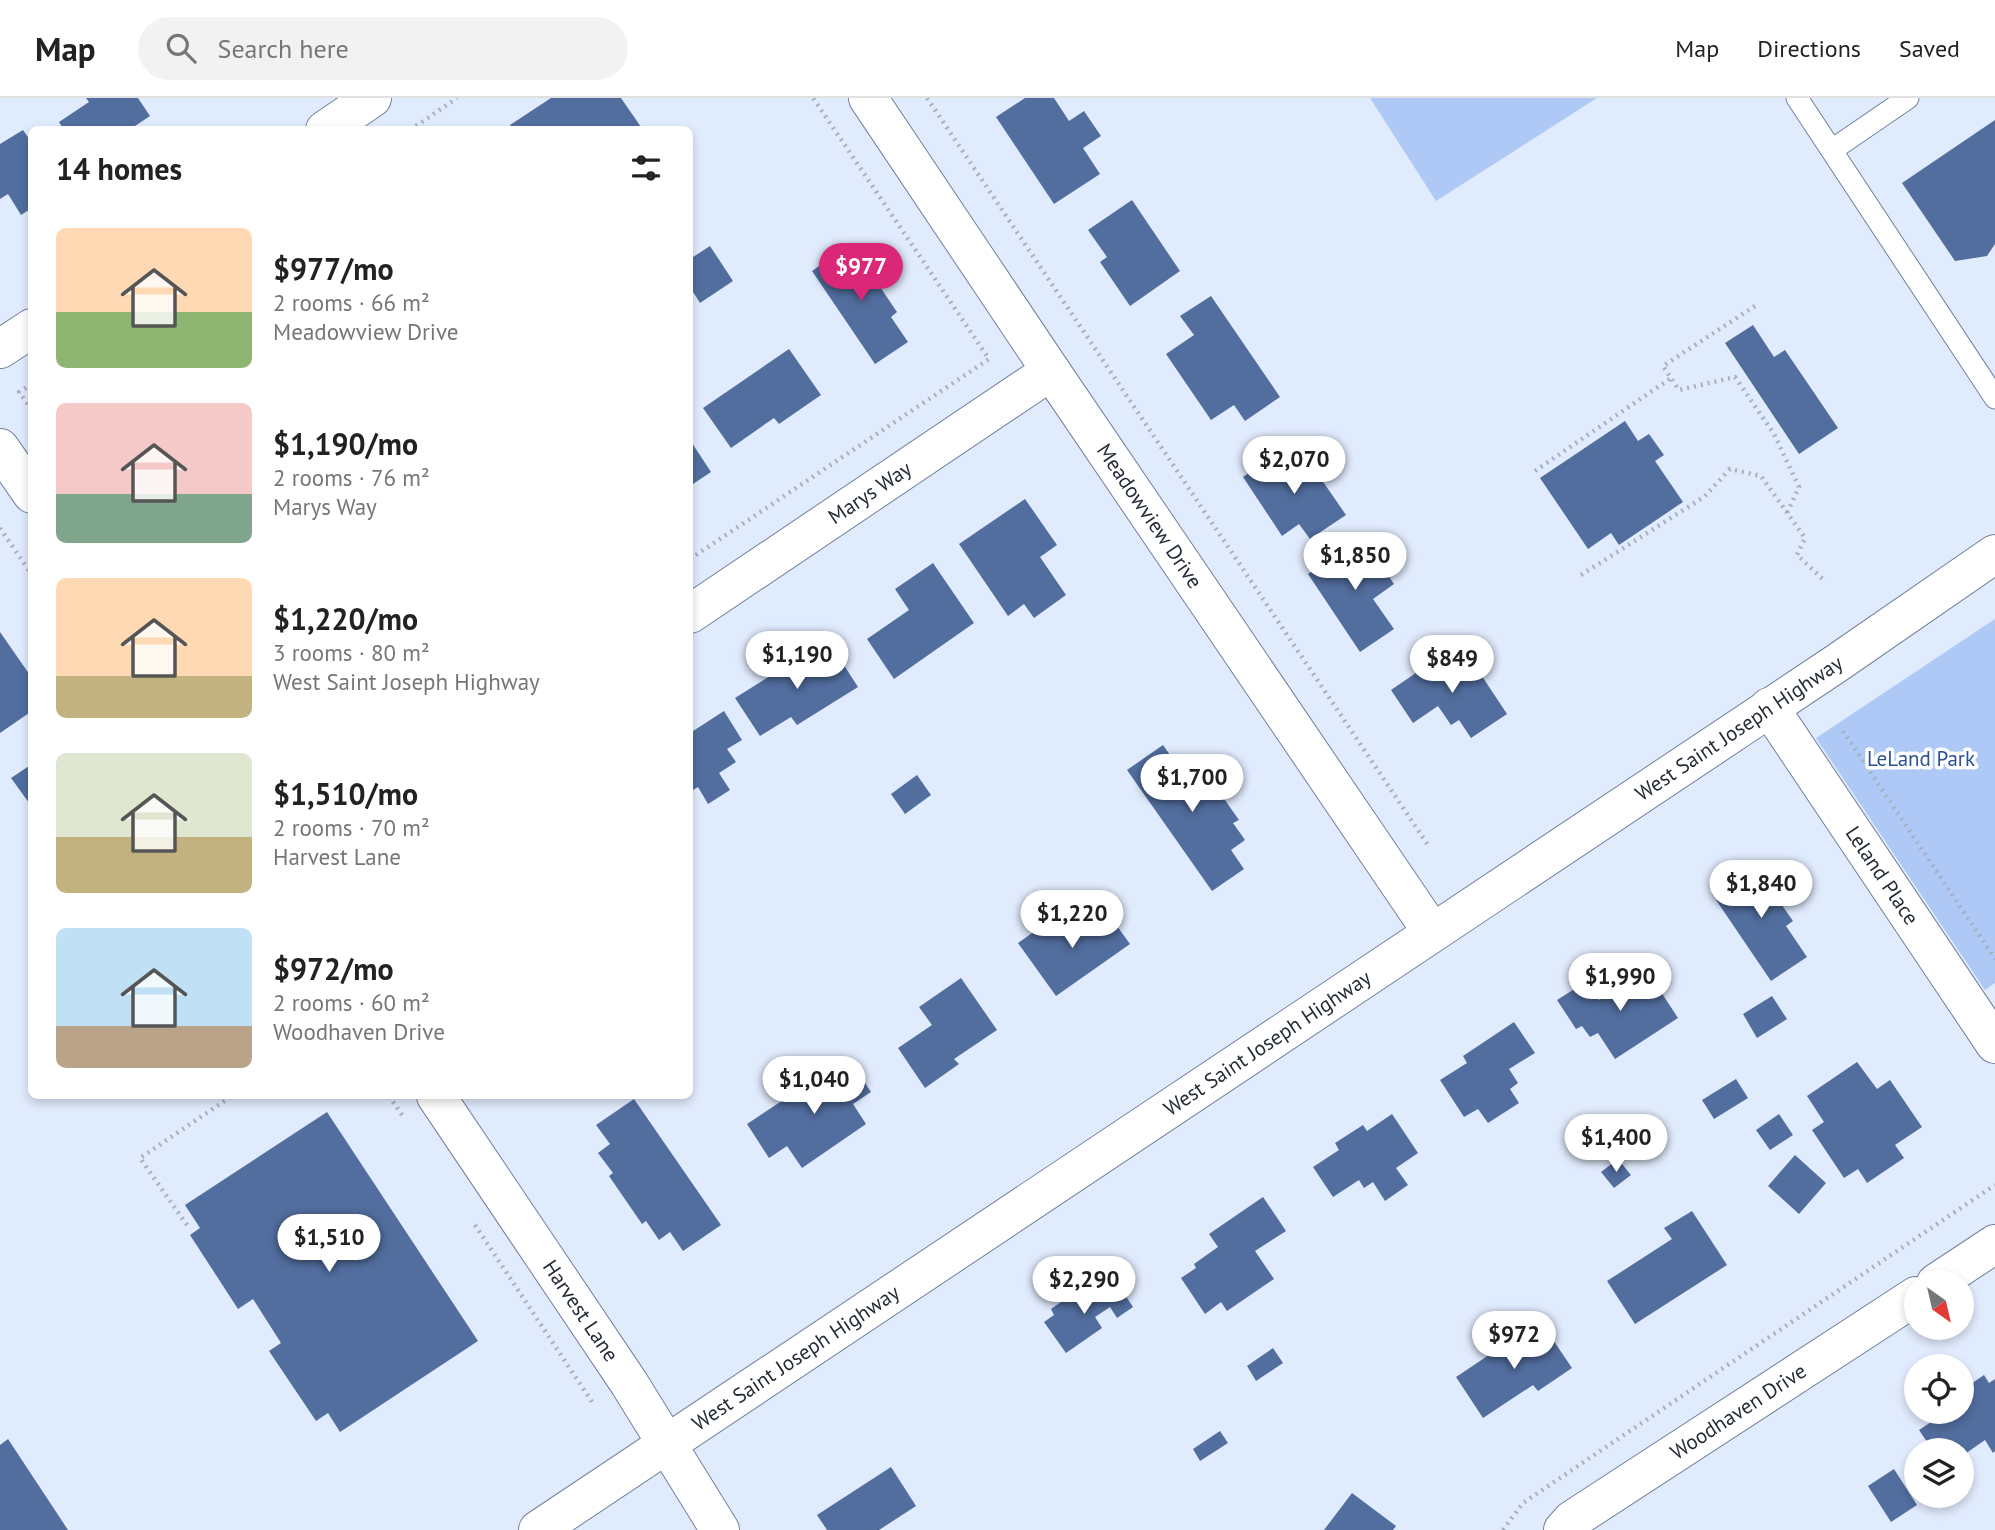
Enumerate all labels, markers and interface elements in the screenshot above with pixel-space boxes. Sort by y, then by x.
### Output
search box [138,17,628,80]
text: Map [35,27,96,70]
icon: search [162,29,200,67]
text: Search here [218,32,349,65]
text: Map [1675,33,1719,64]
text: Directions [1757,33,1861,64]
text: Saved [1899,33,1960,64]
text: 14 homes [56,149,182,188]
icon: filters [627,149,665,187]
pin: $977 [820,244,902,303]
text: $977/mo [273,249,394,288]
text: $977 [835,251,887,280]
icon: home [112,256,196,340]
text: 2 rooms · 66 m² [273,288,430,317]
text: Meadowview Drive [273,317,459,346]
text: $1,190/mo [273,424,418,463]
icon: home [112,431,196,515]
pin: $2,070 [1237,436,1351,496]
street label: Meadowview Drive [1091,438,1209,593]
text: $2,070 [1258,444,1330,473]
street label: Marys Way [823,455,917,530]
text: 2 rooms · 76 m² [273,463,430,492]
text: Marys Way [273,492,377,521]
pin: $1,850 [1298,532,1412,592]
text: $1,850 [1319,540,1391,569]
text: $1,220/mo [273,599,418,638]
icon: home [112,606,196,690]
pin: $1,190 [740,632,854,691]
pin: $849 [1411,636,1493,695]
text: 3 rooms · 80 m² [273,638,430,667]
text: $1,190 [761,639,833,668]
text: $849 [1426,643,1478,672]
street label: West Saint Joseph Highway [1630,649,1848,807]
text: West Saint Joseph Highway [273,667,540,696]
park label: LeLand Park [1867,745,1975,772]
pin: $1,700 [1135,754,1249,814]
text: $1,700 [1156,762,1228,791]
text: $1,510/mo [273,774,418,813]
icon: home [112,781,196,865]
text: 2 rooms · 70 m² [273,813,430,842]
street label: Leland Place [1840,821,1925,930]
text: Harvest Lane [273,842,401,871]
pin: $1,840 [1704,860,1818,920]
text: $1,840 [1725,868,1797,897]
pin: $1,220 [1015,890,1129,950]
text: $1,220 [1036,898,1108,927]
text: $972/mo [273,949,394,988]
pin: $1,990 [1563,954,1677,1013]
icon: home [112,956,196,1040]
text: $1,990 [1584,961,1656,990]
street label: West Saint Joseph Highway [1158,964,1376,1122]
text: 2 rooms · 60 m² [273,988,430,1017]
text: Woodhaven Drive [273,1017,445,1046]
pin: $1,040 [757,1056,871,1116]
text: $1,040 [778,1064,850,1093]
pin: $1,400 [1559,1114,1673,1174]
text: $1,400 [1580,1122,1652,1151]
pin: $1,510 [272,1214,386,1274]
text: $1,510 [293,1222,365,1251]
street label: Harvest Lane [537,1255,625,1367]
pin: $2,290 [1027,1256,1141,1316]
text: $2,290 [1048,1264,1120,1293]
north arrow [1904,1270,1974,1340]
map controls [1904,1270,1974,1508]
street label: West Saint Joseph Highway [687,1278,905,1436]
pin: $972 [1473,1312,1555,1371]
text: $972 [1488,1319,1540,1348]
button: locate [1904,1354,1974,1424]
street label: Woodhaven Drive [1665,1357,1811,1465]
button: layers [1904,1438,1974,1508]

